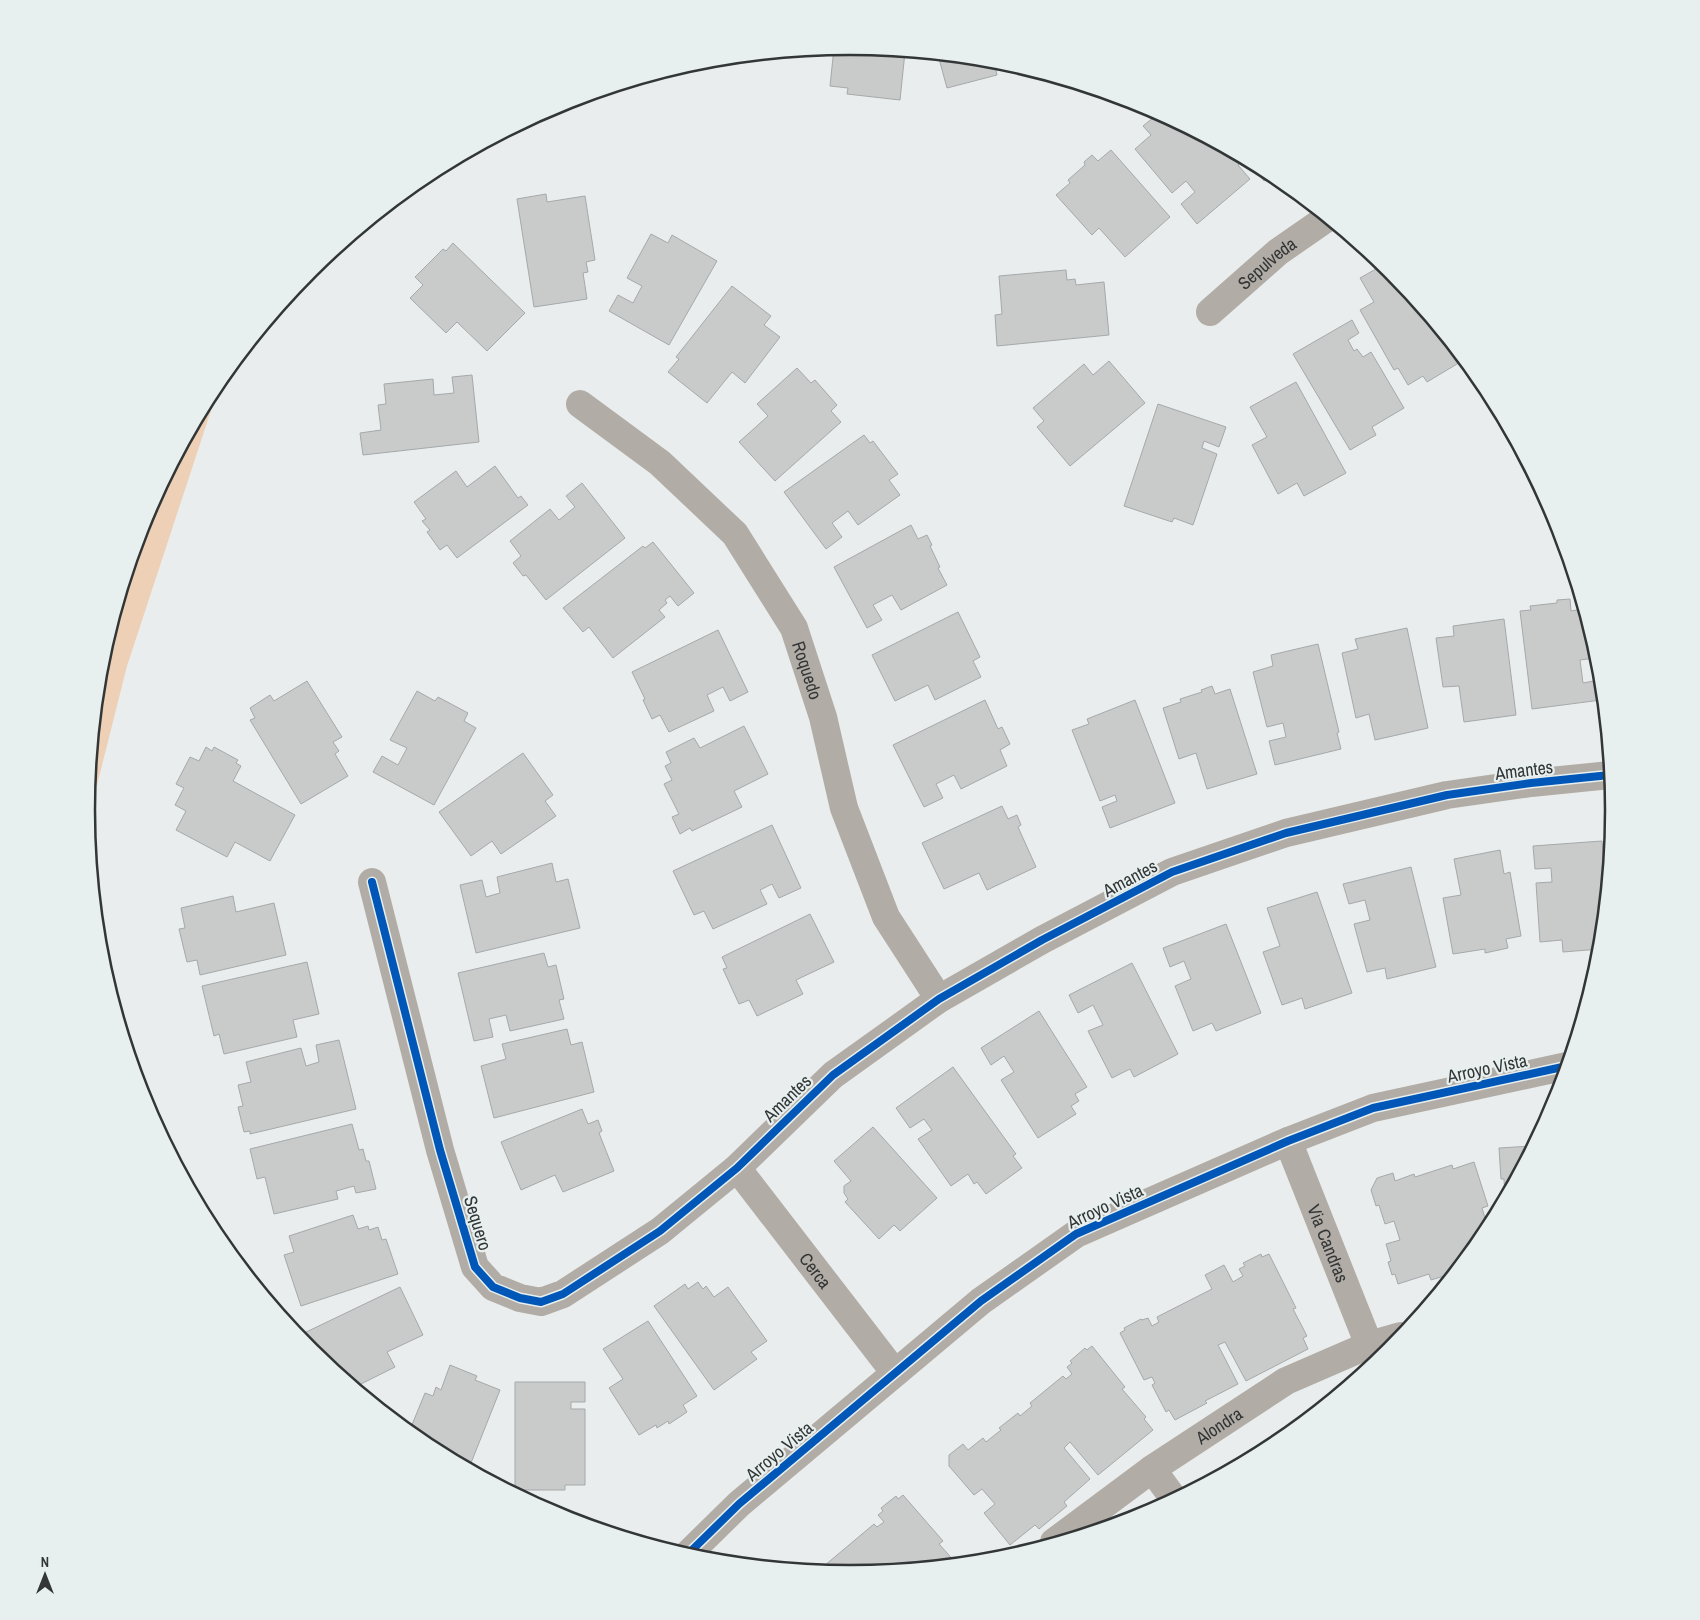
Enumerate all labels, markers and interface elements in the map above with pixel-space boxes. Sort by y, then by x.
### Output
street label: Sepulveda [1232,231,1301,295]
street label: Roquedo [787,638,829,703]
street label: Amantes [1493,754,1554,786]
street label: Amantes [1098,853,1162,903]
street label: Arroyo Vista [1444,1047,1529,1089]
street label: Amantes [757,1069,817,1128]
street label: Arroyo Vista [1062,1178,1147,1235]
street label: Sequero [458,1193,498,1253]
street label: Via Candras [1302,1201,1355,1286]
street label: Cerca [794,1247,838,1293]
street label: Alondra [1190,1401,1247,1450]
street label: Arroyo Vista [739,1415,818,1487]
north arrow [20,1550,70,1600]
text: N [41,1553,49,1571]

